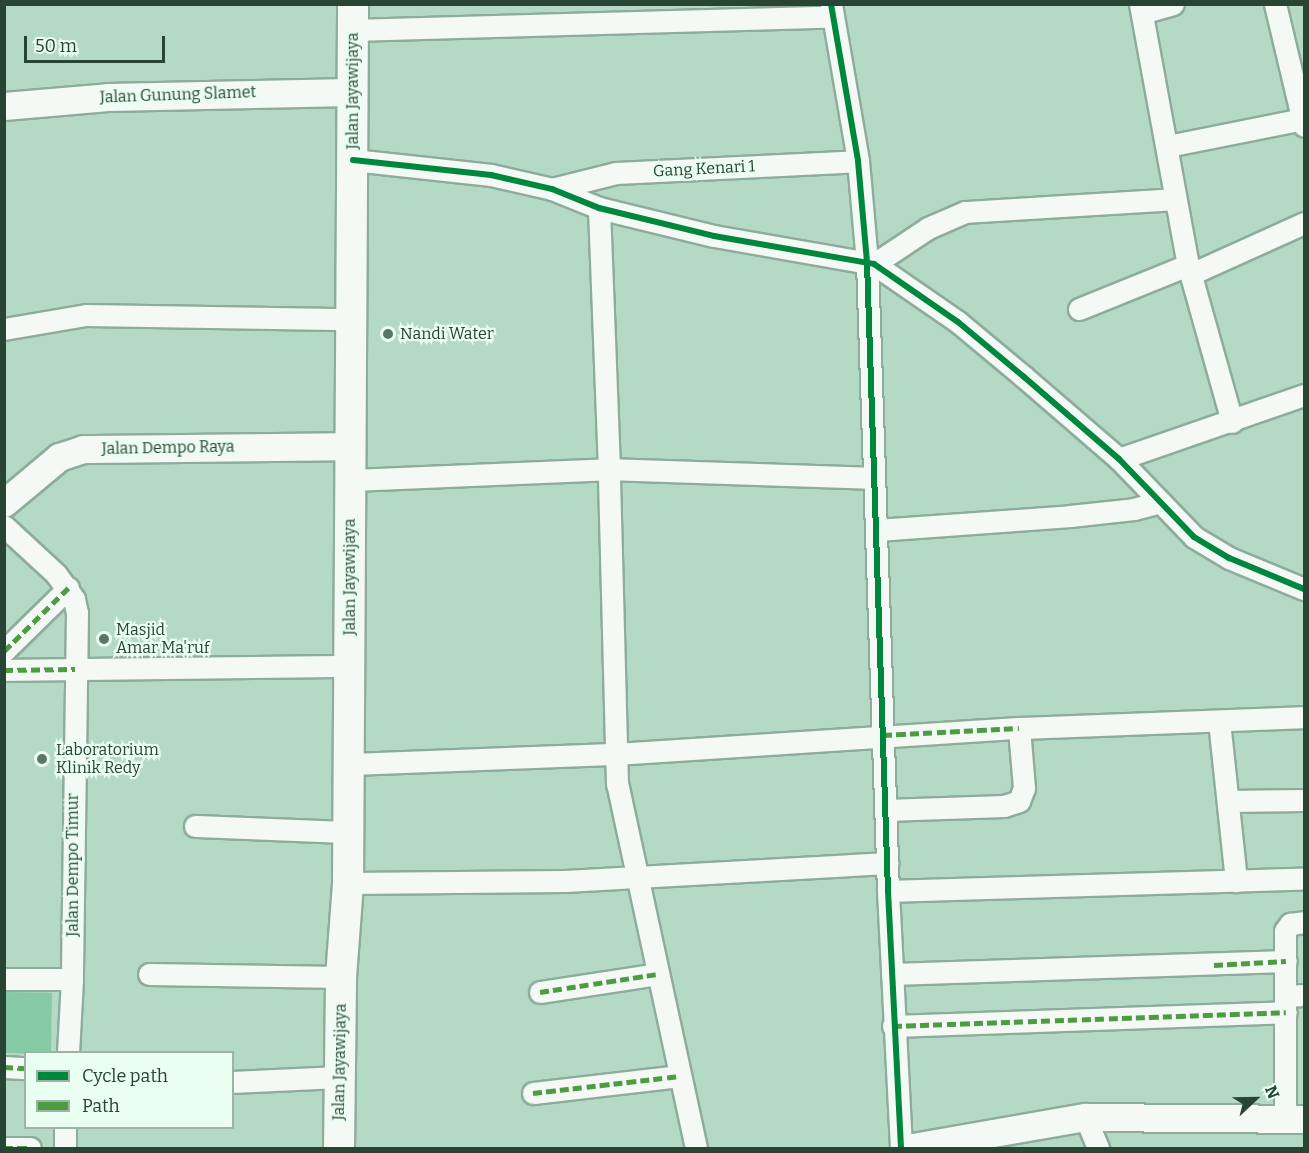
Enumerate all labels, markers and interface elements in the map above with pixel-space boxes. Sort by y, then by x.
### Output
scale bar [27,24,168,62]
street label: Jalan Jayawijaya [343,33,363,149]
text: 50 m [35,35,77,57]
street label: Jalan Gunung Slamet [99,83,257,107]
street label: Gang Kenari 1 [652,157,756,181]
place label: Nandi Water [400,324,494,344]
marker: Nandi Water [381,327,395,341]
street label: Jalan Dempo Raya [101,437,235,459]
street label: Jalan Jayawijaya [340,519,360,635]
place label: Masjid Amar Ma'ruf [116,620,209,658]
marker: Masjid Amar Ma'ruf [97,632,111,646]
place label: Laboratorium Klinik Redy [56,740,159,778]
marker: Laboratorium Klinik Redy [33,750,51,768]
street label: Jalan Dempo Timur [63,793,83,937]
street label: Jalan Jayawijaya [329,1003,351,1121]
legend [24,1051,234,1129]
text: Cycle path [82,1065,168,1087]
north arrow [1225,1069,1285,1129]
text: N [1261,1083,1283,1101]
text: Path [82,1095,120,1117]

